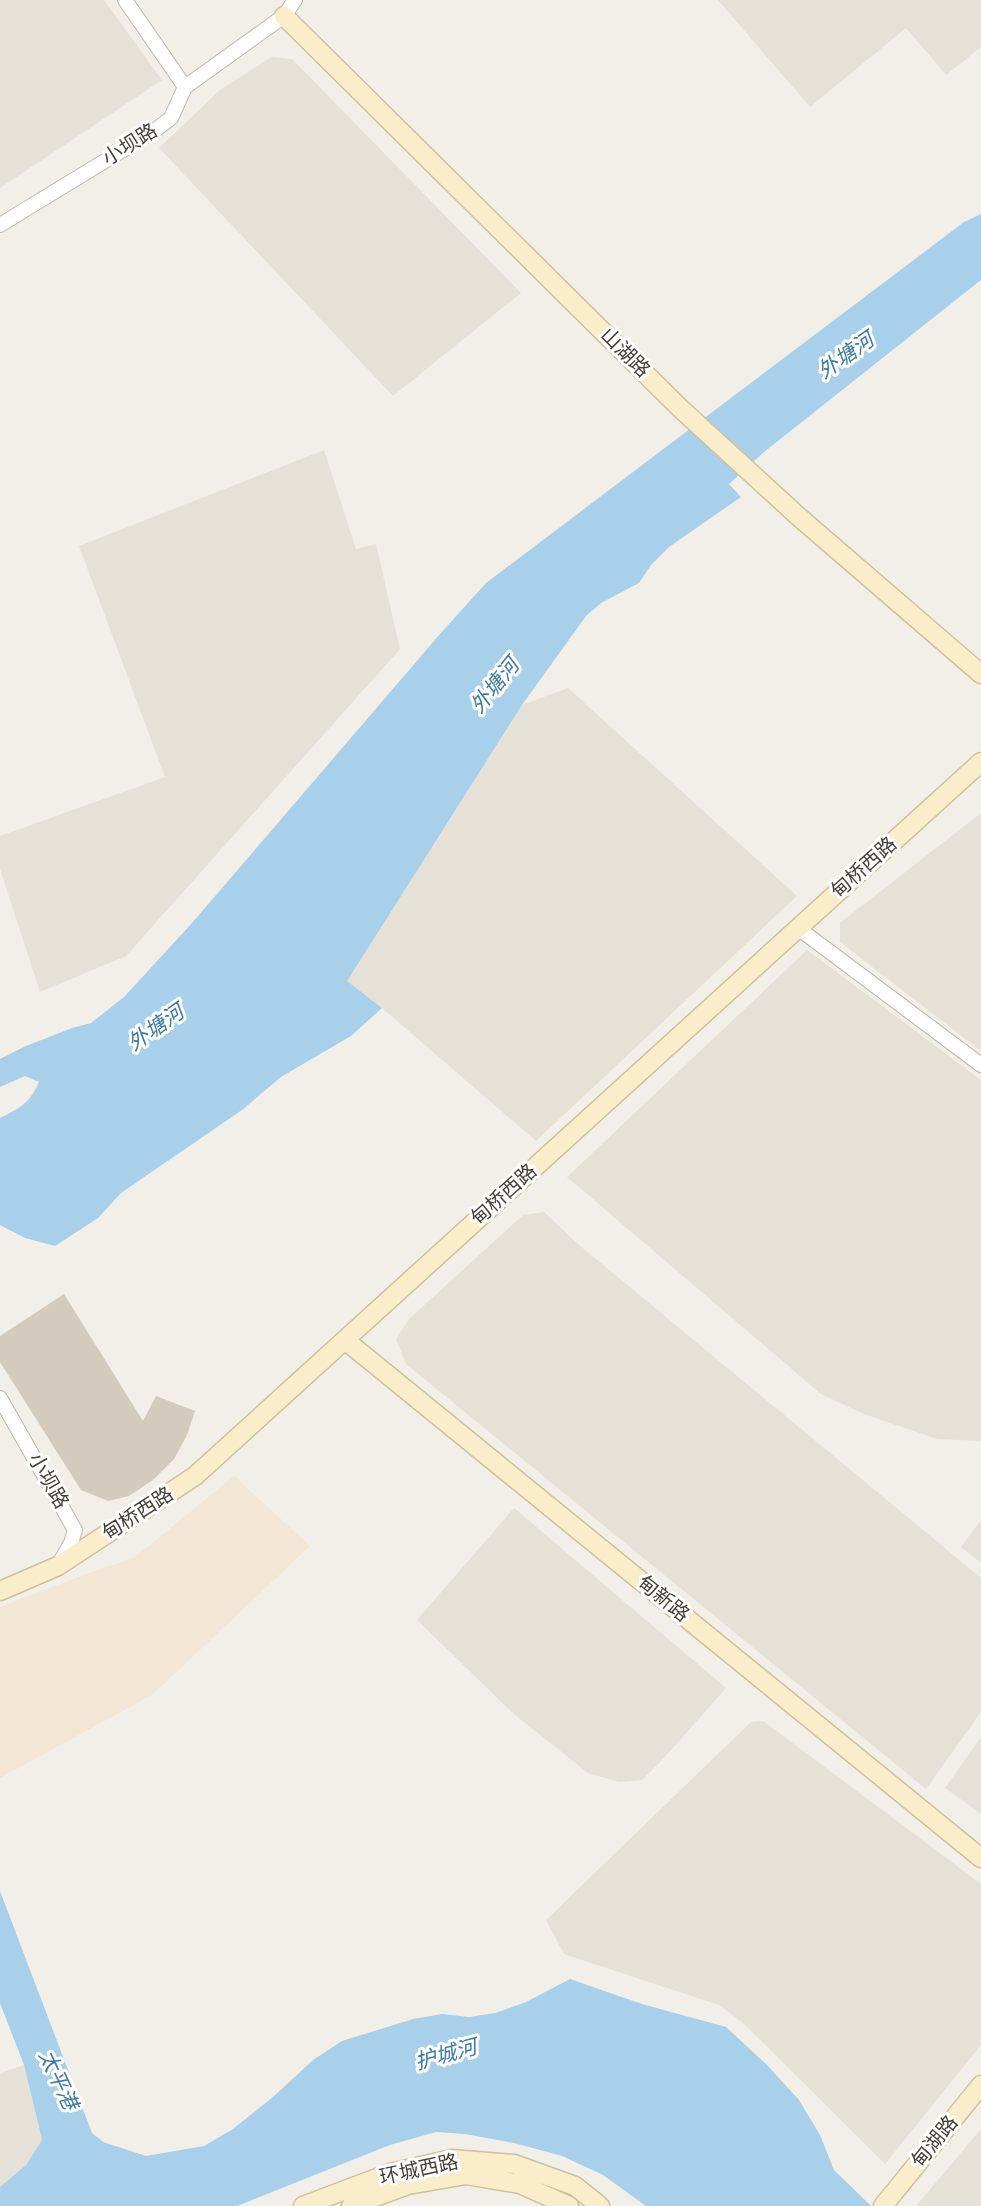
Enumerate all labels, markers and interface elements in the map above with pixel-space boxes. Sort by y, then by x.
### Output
street label: 小坝路 [98,119,162,171]
street label: 山湖路 [595,323,655,383]
water label: 外塘河 [813,325,882,384]
water label: 外塘河 [465,651,527,718]
street label: 甸桥西路 [826,832,902,904]
water label: 外塘河 [123,997,192,1056]
street label: 甸桥西路 [466,1159,542,1231]
street label: 小坝路 [23,1449,73,1513]
street label: 甸桥西路 [98,1482,178,1546]
street label: 甸新路 [632,1571,694,1627]
water label: 护城河 [412,2034,484,2075]
water label: 太平港 [33,2046,84,2117]
street label: 甸湖路 [907,2111,963,2173]
street label: 环城西路 [377,2150,461,2190]

